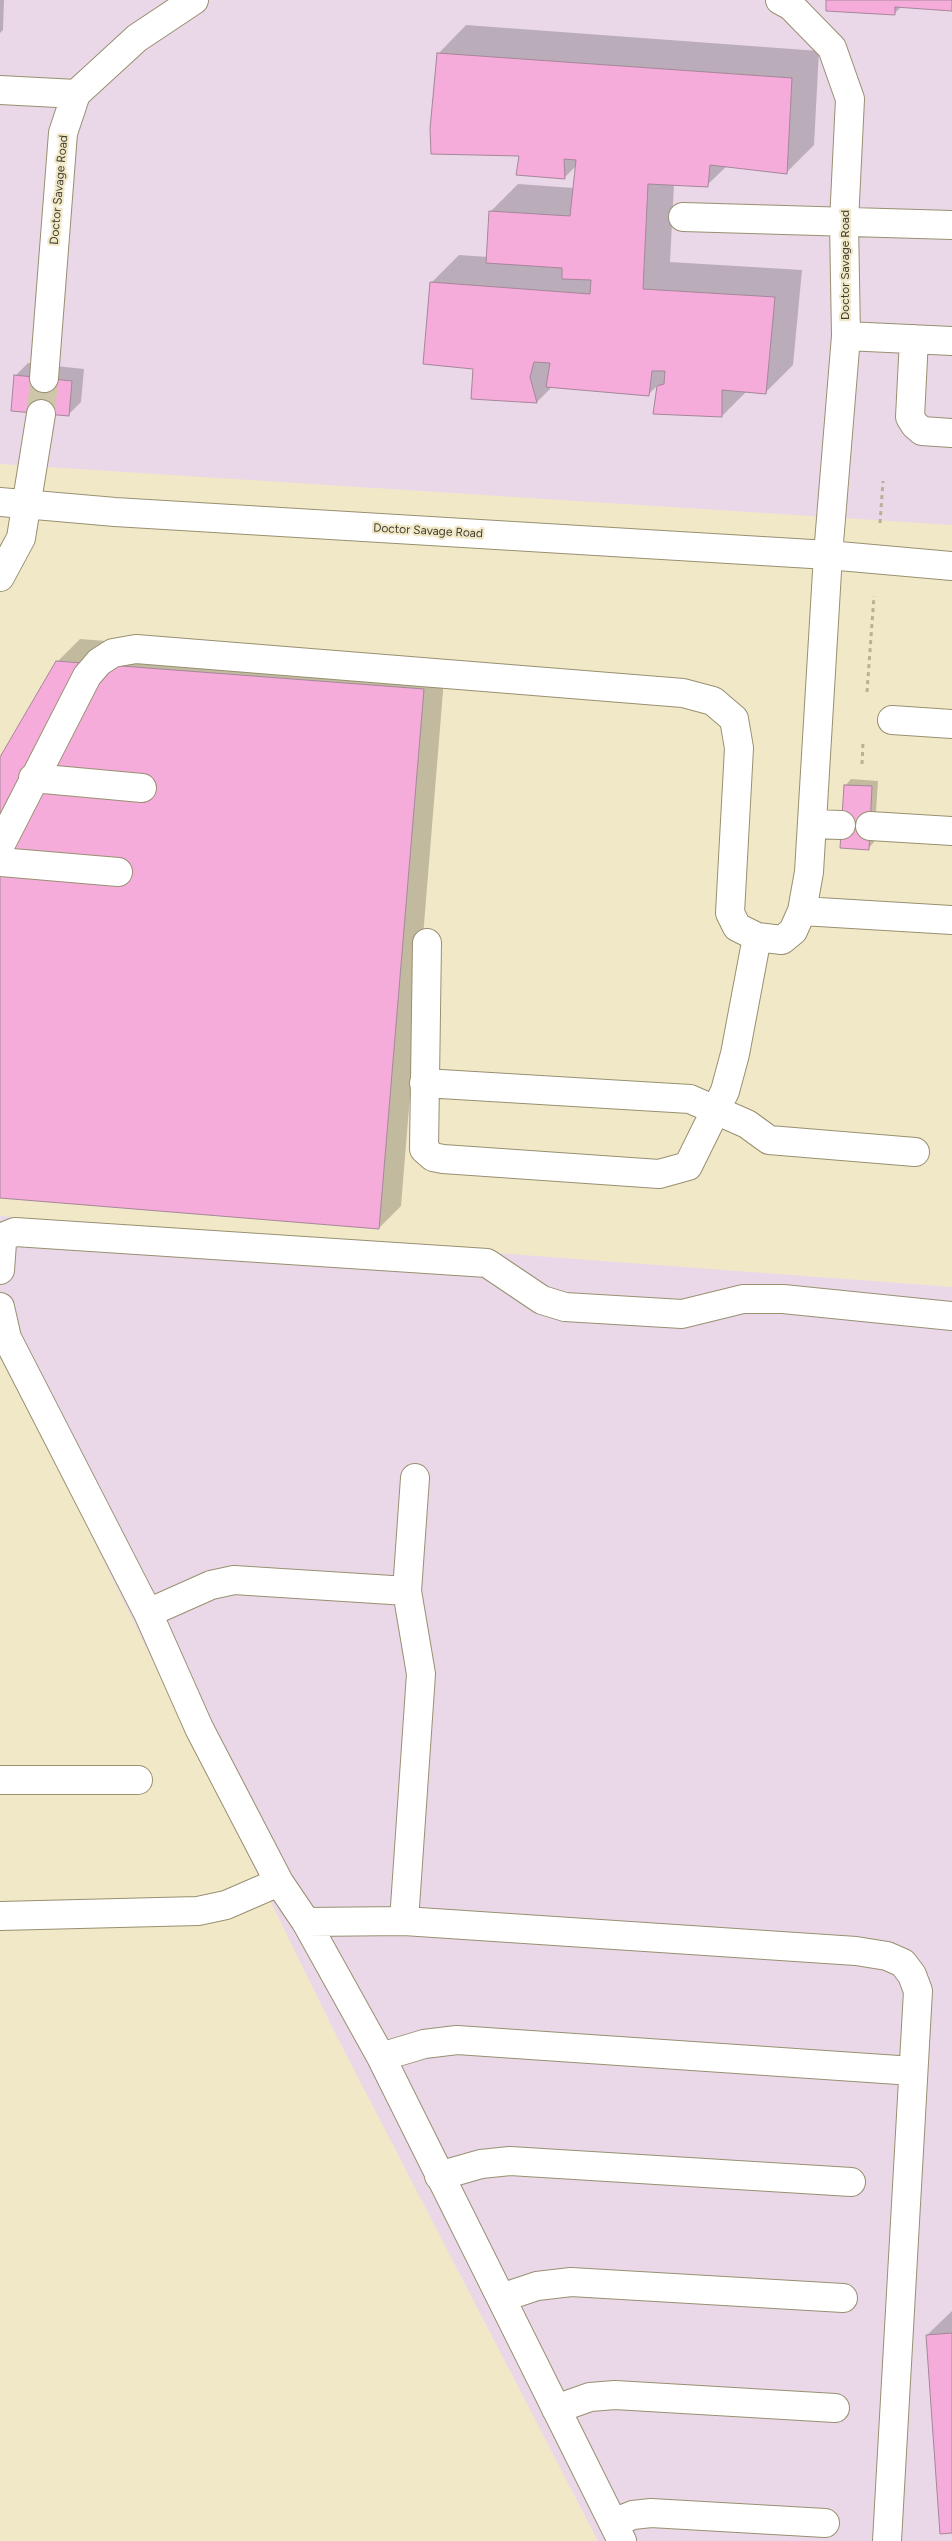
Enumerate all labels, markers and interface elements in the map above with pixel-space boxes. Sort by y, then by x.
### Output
street label: Doctor Savage Road [47,135,71,245]
street label: Doctor Savage Road [838,210,852,320]
street label: Doctor Savage Road [373,521,483,541]

